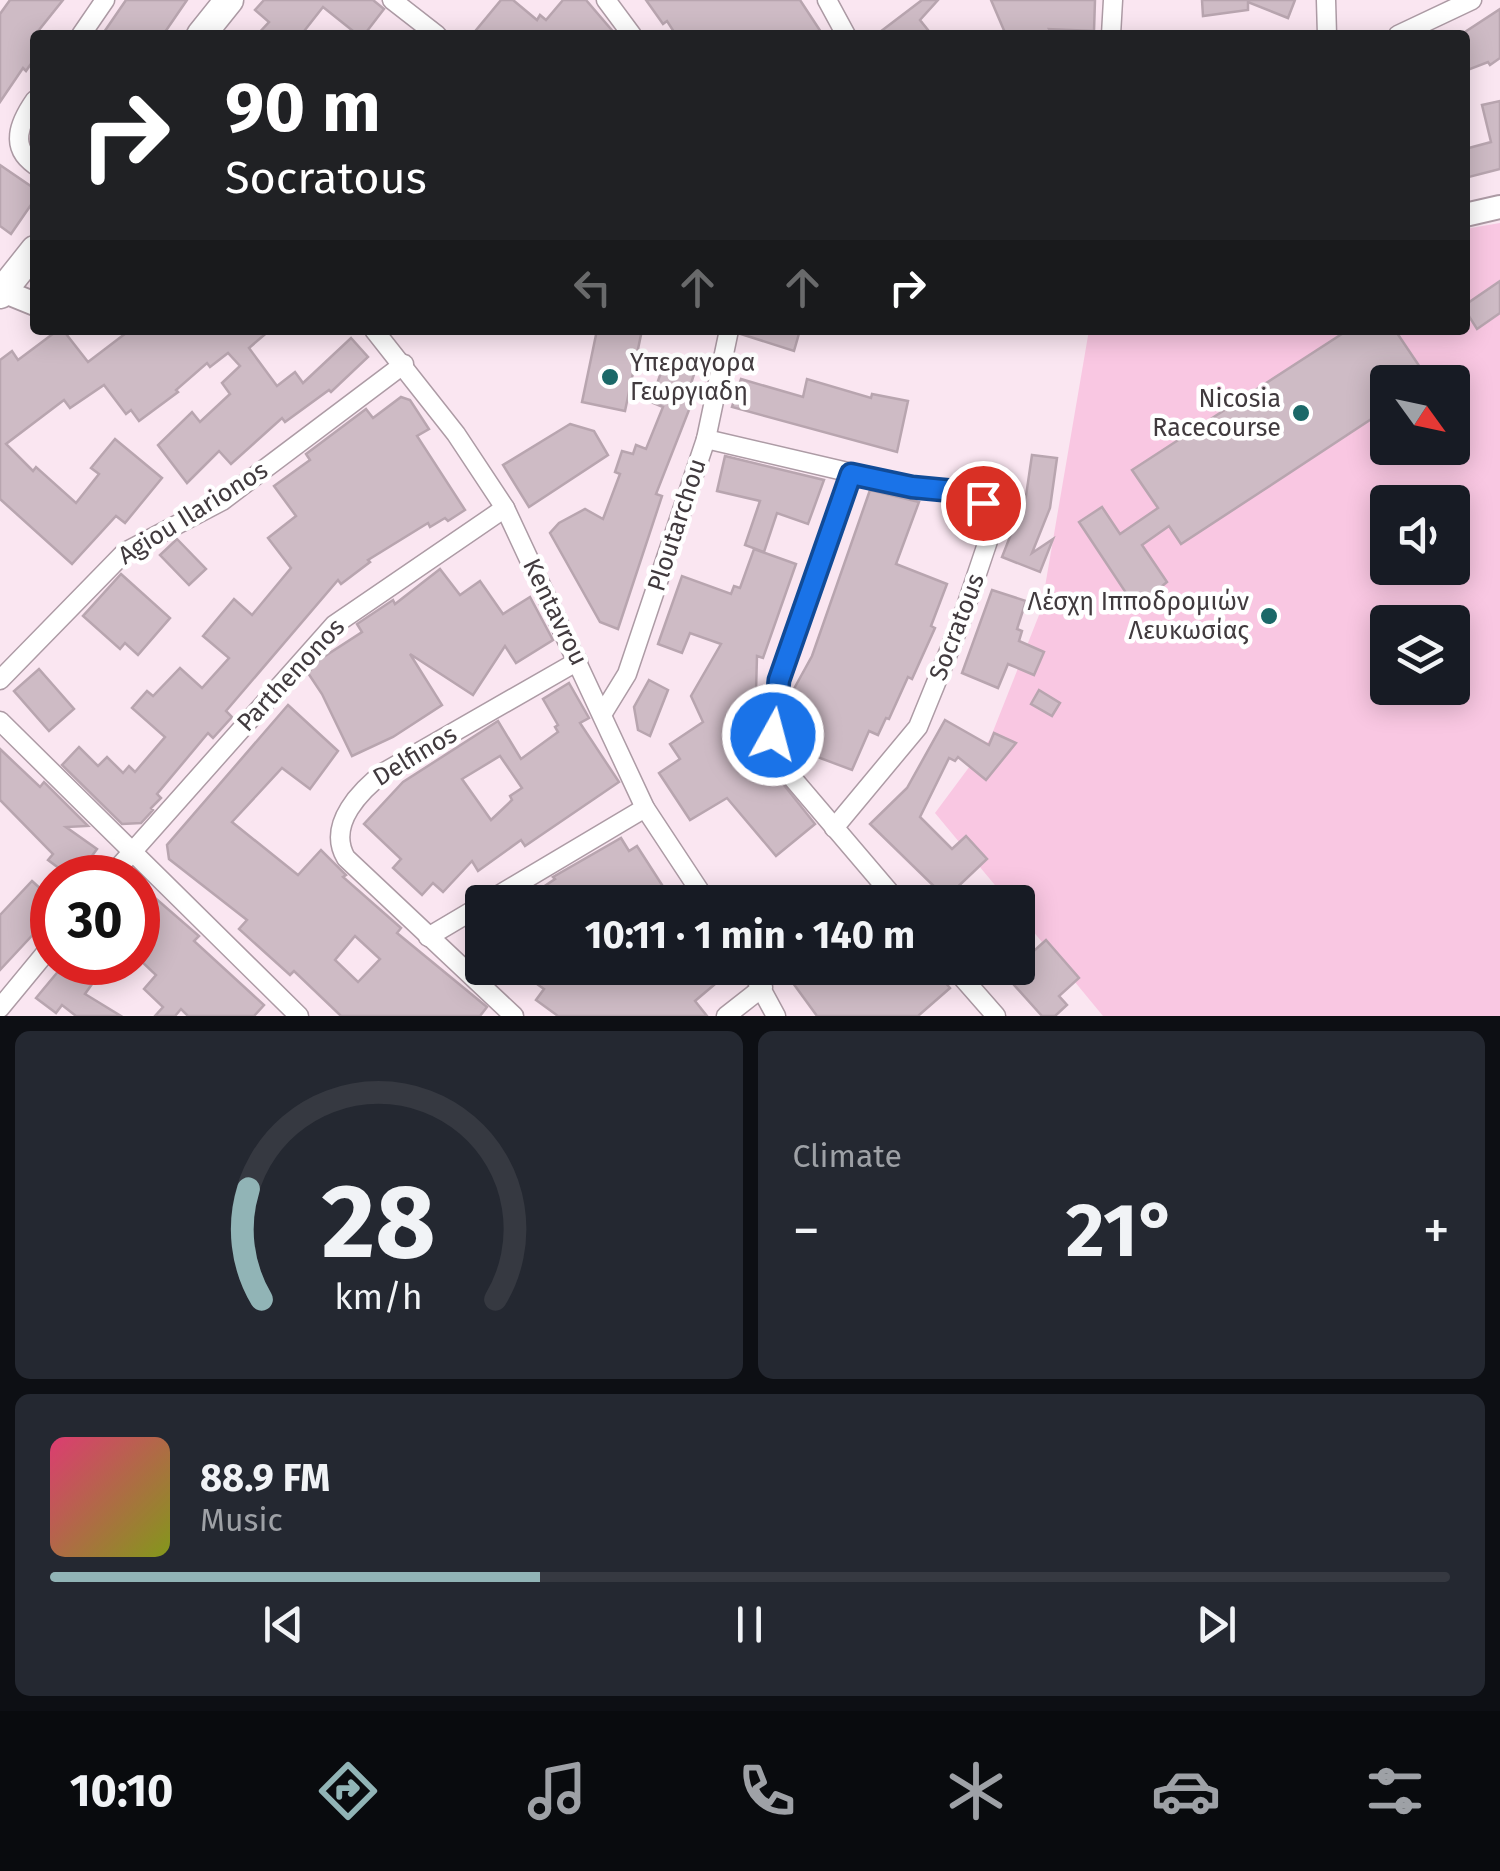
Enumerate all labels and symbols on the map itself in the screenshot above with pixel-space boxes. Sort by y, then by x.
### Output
place label: Υπεραγορα Γεωργιαδη [630,348,755,407]
north arrow [1370,365,1470,465]
marker: Υπεραγορα Γεωργιαδη [599,366,621,388]
place label: Nicosia Racecourse [1152,384,1281,443]
marker: Nicosia Racecourse [1290,402,1312,424]
street label: Agiou Ilarionos [113,455,273,571]
street label: Ploutarchou [641,455,713,595]
pin [941,461,1026,546]
street label: Kentavrou [516,554,594,670]
street label: Socratous [923,569,991,685]
place label: Λέσχη Ιπποδρομιών Λευκωσίας [1028,587,1249,646]
marker: Λέσχη Ιπποδρομιών Λευκωσίας [1258,605,1280,627]
street label: Parthenonos [231,612,351,738]
position arrow [721,683,825,787]
street label: Delfinos [368,719,462,793]
speed limit sign: 30 [30,855,160,985]

